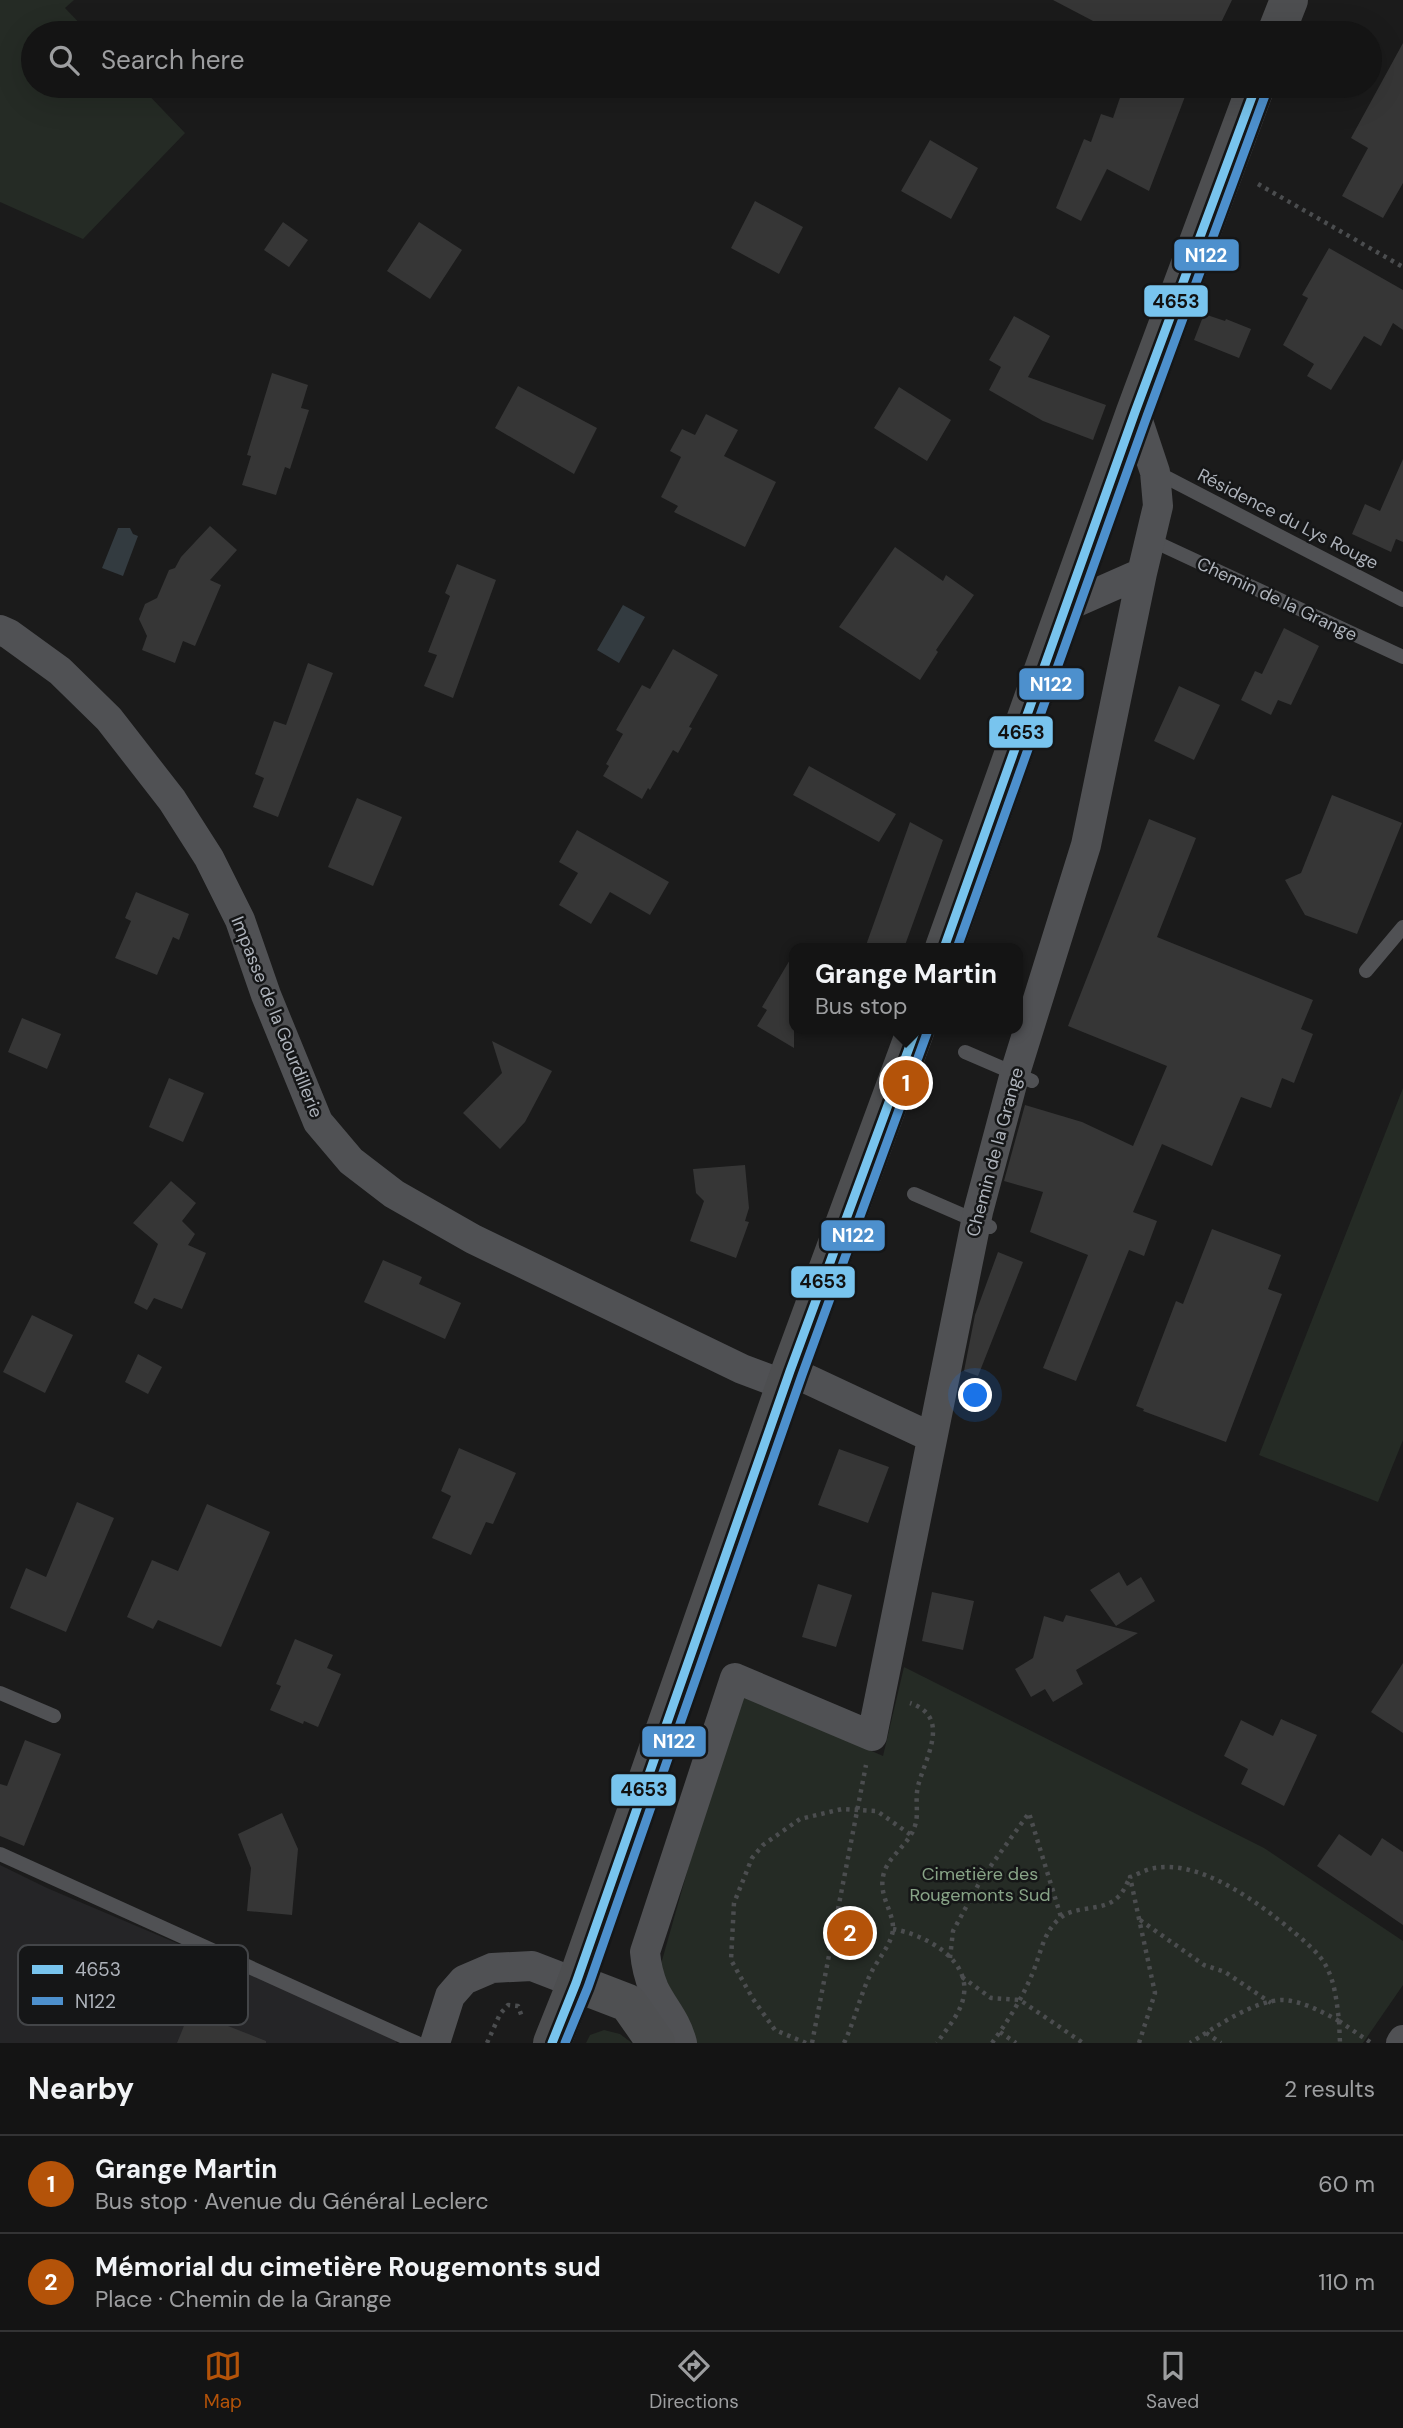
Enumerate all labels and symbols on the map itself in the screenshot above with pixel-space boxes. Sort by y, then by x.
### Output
line badge: N122 [1173,238,1240,272]
text: N122 [1185,243,1227,268]
line badge: 4653 [1143,284,1209,318]
text: 4653 [1152,289,1200,314]
street label: Résidence du Lys Rouge [1193,463,1383,575]
street label: Chemin de la Grange [1193,551,1361,647]
line badge: N122 [1018,667,1085,701]
text: N122 [1030,672,1072,697]
line badge: 4653 [988,715,1054,749]
text: 4653 [997,720,1045,745]
street label: Impasse de la Gourdillerie [226,913,328,1121]
pin: 1 [883,1057,929,1109]
street label: Chemin de la Grange [961,1065,1029,1239]
line badge: N122 [820,1219,886,1252]
text: N122 [832,1223,874,1248]
line badge: 4653 [790,1265,856,1299]
text: 4653 [799,1269,847,1294]
your location [958,1378,992,1412]
line badge: N122 [641,1725,707,1758]
text: N122 [653,1729,695,1754]
line badge: 4653 [610,1773,677,1807]
text: 4653 [620,1777,668,1802]
park label: Cimetière des Rougemonts Sud [909,1862,1051,1907]
pin: 2 [827,1907,873,1959]
legend [18,1945,248,2025]
text: 4653 [75,1957,121,1982]
text: N122 [75,1989,116,2014]

